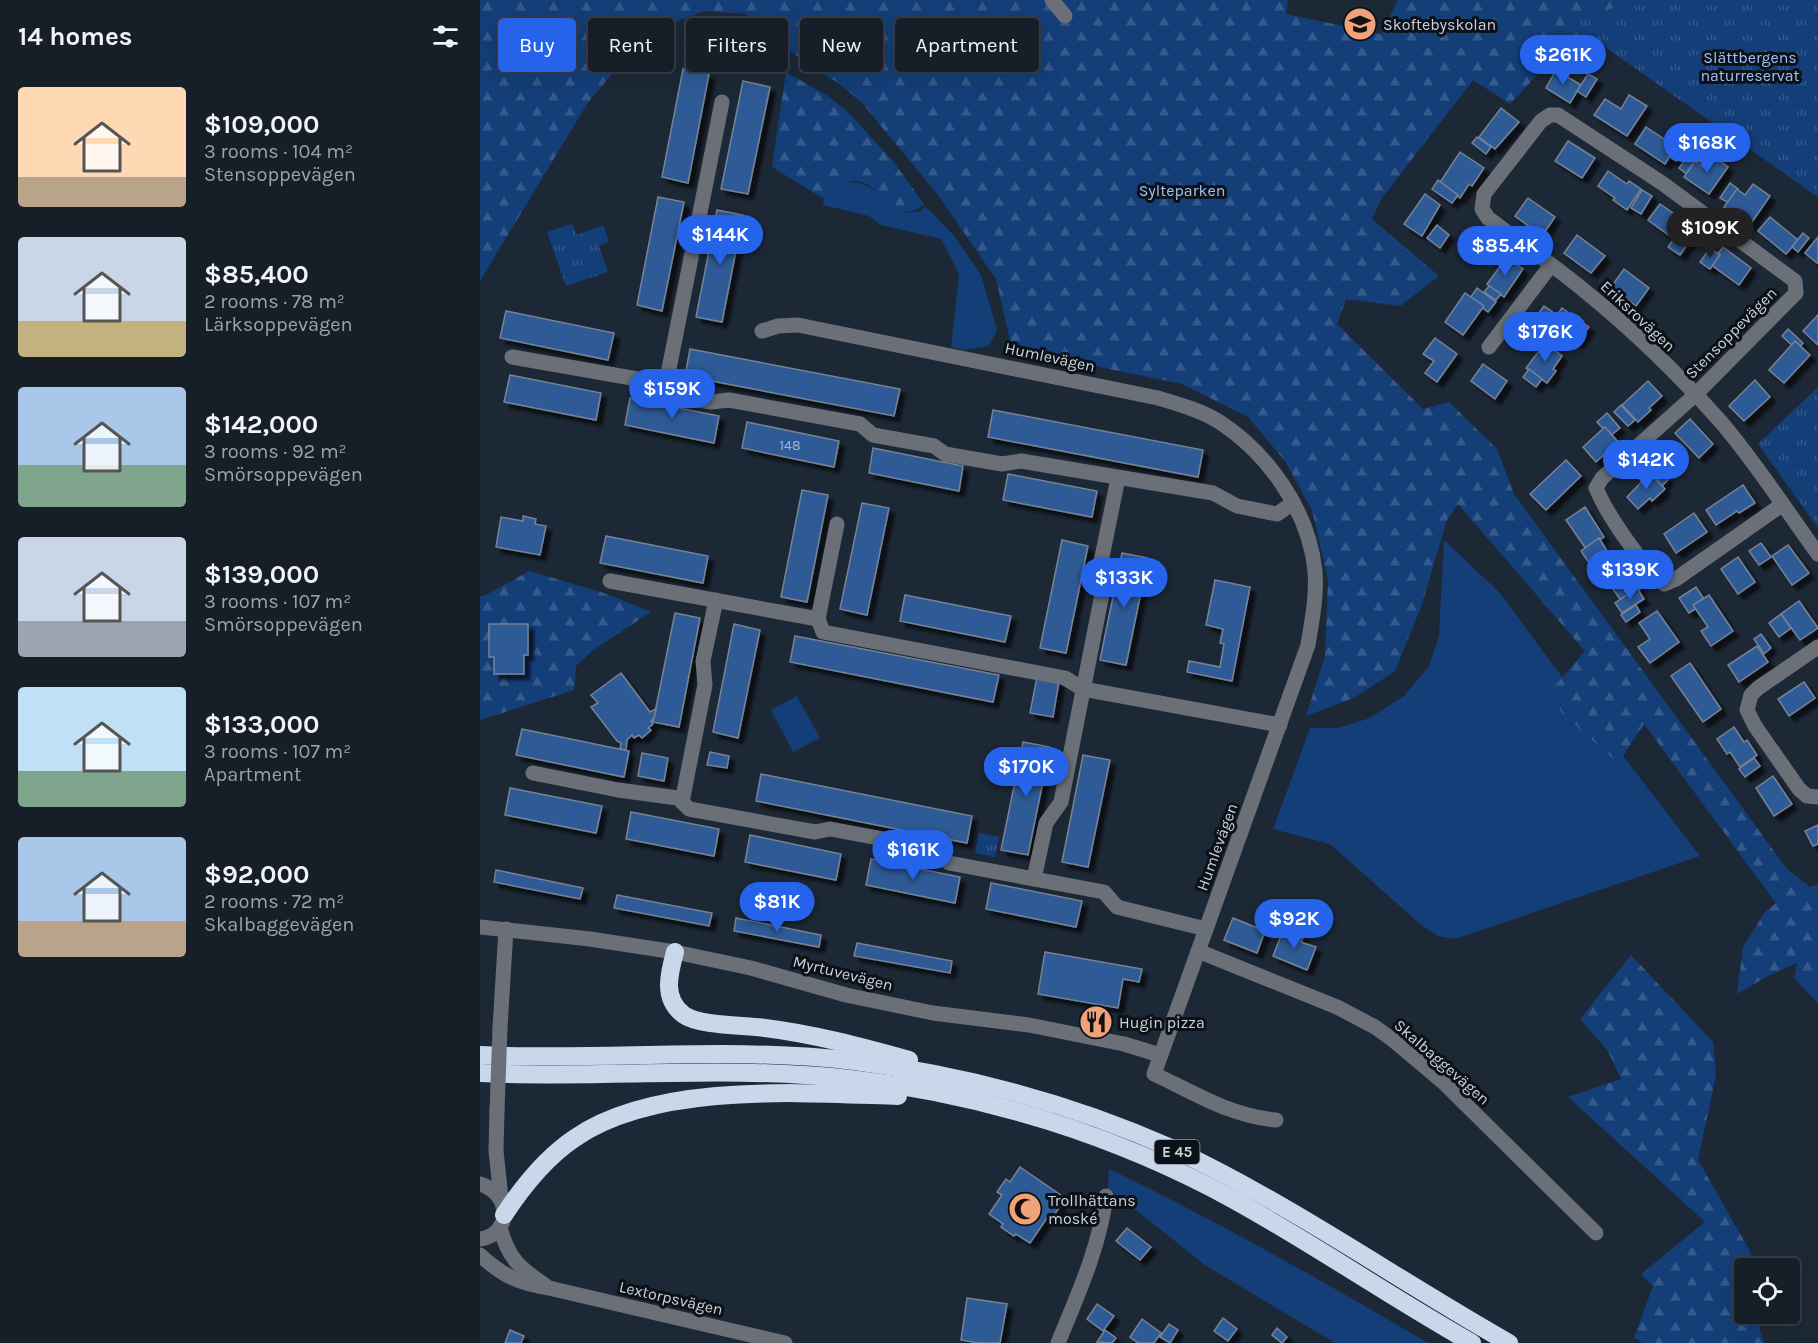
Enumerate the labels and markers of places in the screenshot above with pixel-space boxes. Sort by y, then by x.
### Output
school or university icon: Skoftebyskolan [1342,6,1378,42]
place label: Skoftebyskolan [1383,15,1496,34]
pin: $261K [1521,35,1605,86]
pin: $168K [1665,123,1749,174]
pin: $109K [1668,208,1752,259]
pin: $144K [678,215,762,266]
pin: $85.4K [1456,226,1554,277]
pin: $176K [1503,312,1587,363]
pin: $159K [630,369,714,420]
pin: $142K [1604,440,1688,491]
pin: $139K [1588,550,1672,601]
pin: $133K [1082,558,1166,609]
pin: $170K [984,747,1068,798]
pin: $161K [871,830,955,881]
pin: $81K [741,882,813,933]
pin: $92K [1258,899,1330,950]
restaurant icon: Hugin pizza [1078,1004,1114,1040]
place label: Hugin pizza [1119,1013,1205,1032]
mosque icon: Trollhättans moské [1007,1191,1043,1227]
place label: Trollhättans moské [1048,1191,1136,1228]

